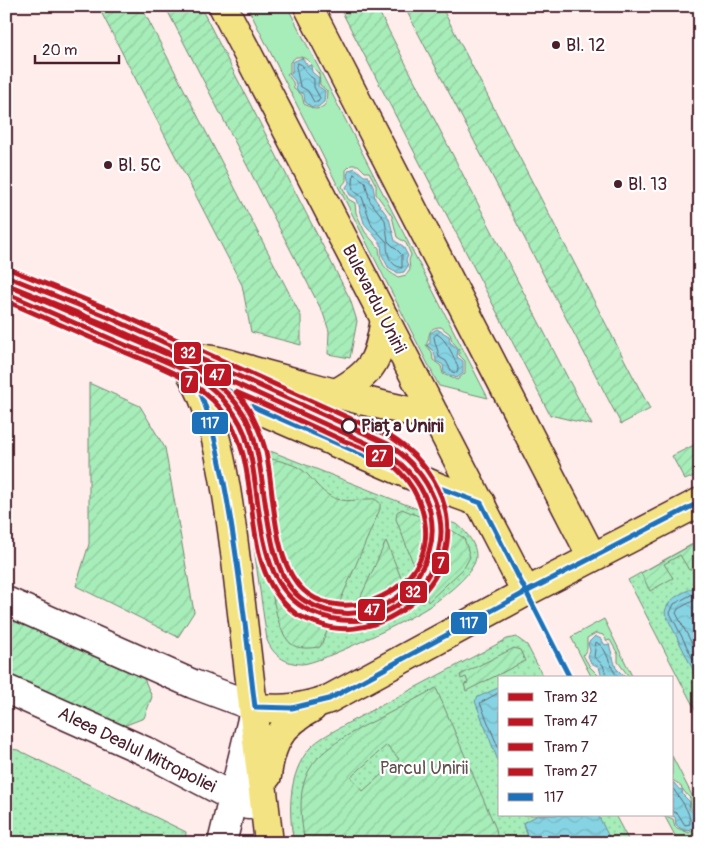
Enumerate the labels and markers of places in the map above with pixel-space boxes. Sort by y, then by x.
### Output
place label: Bl. 12 [566,34,605,57]
marker: Bl. 12 [550,39,562,51]
place label: Bl. 5C [118,154,161,177]
marker: Bl. 5C [102,159,114,171]
place label: Bl. 13 [628,173,667,196]
marker: Bl. 13 [612,178,624,190]
place label: Piața Unirii [361,415,444,438]
marker: Piața Unirii [341,418,357,434]

